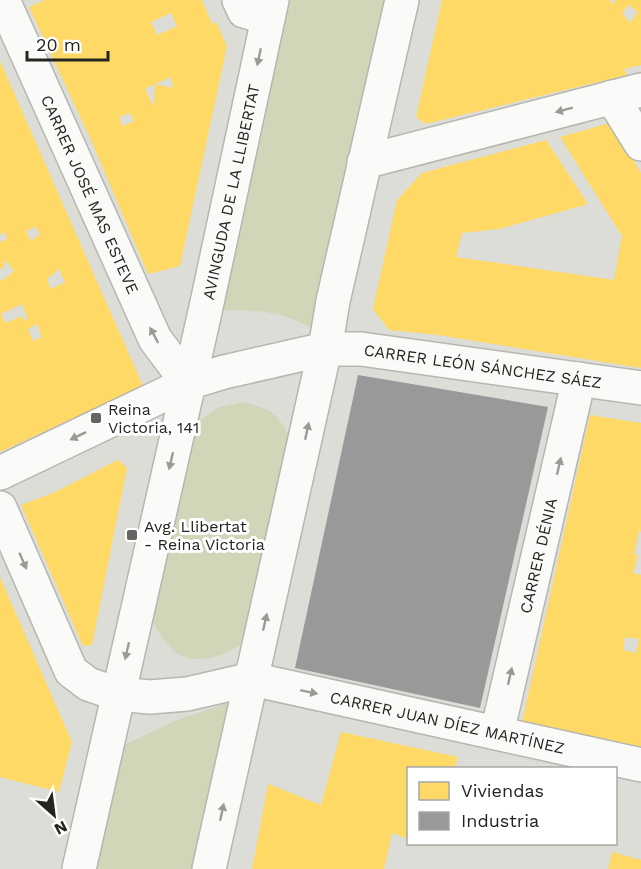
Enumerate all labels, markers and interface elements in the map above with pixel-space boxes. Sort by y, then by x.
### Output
scale bar [27,24,108,62]
text: 20 m [36,34,81,55]
one-way arrow [254,48,264,66]
street label: AVINGUDA DE LA LLIBERTAT [198,82,263,301]
street label: CARRER JOSÉ MAS ESTEVE [37,92,143,297]
one-way arrow [555,105,573,115]
one-way arrow [149,327,159,344]
street label: CARRER LEÓN SÁNCHEZ SÁEZ [363,340,603,392]
place label: Reina Victoria, 141 [108,400,199,437]
marker: Reina Victoria, 141 [89,411,103,425]
one-way arrow [302,422,312,440]
one-way arrow [70,432,87,441]
one-way arrow [166,451,175,470]
one-way arrow [555,456,564,475]
street label: CARRER DÉNIA [516,496,561,615]
place label: Avg. Llibertat - Reina Victoria [144,517,265,554]
marker: Avg. Llibertat - Reina Victoria [125,528,139,542]
one-way arrow [19,553,28,570]
one-way arrow [260,612,270,631]
one-way arrow [122,641,132,660]
one-way arrow [506,667,516,686]
street label: CARRER JUAN DÍEZ MARTÍNEZ [328,687,566,757]
one-way arrow [299,688,318,697]
legend [407,767,617,845]
text: Viviendas [461,780,544,801]
north arrow [24,785,84,845]
one-way arrow [217,803,227,821]
text: Industria [461,810,539,831]
text: N [51,817,71,839]

